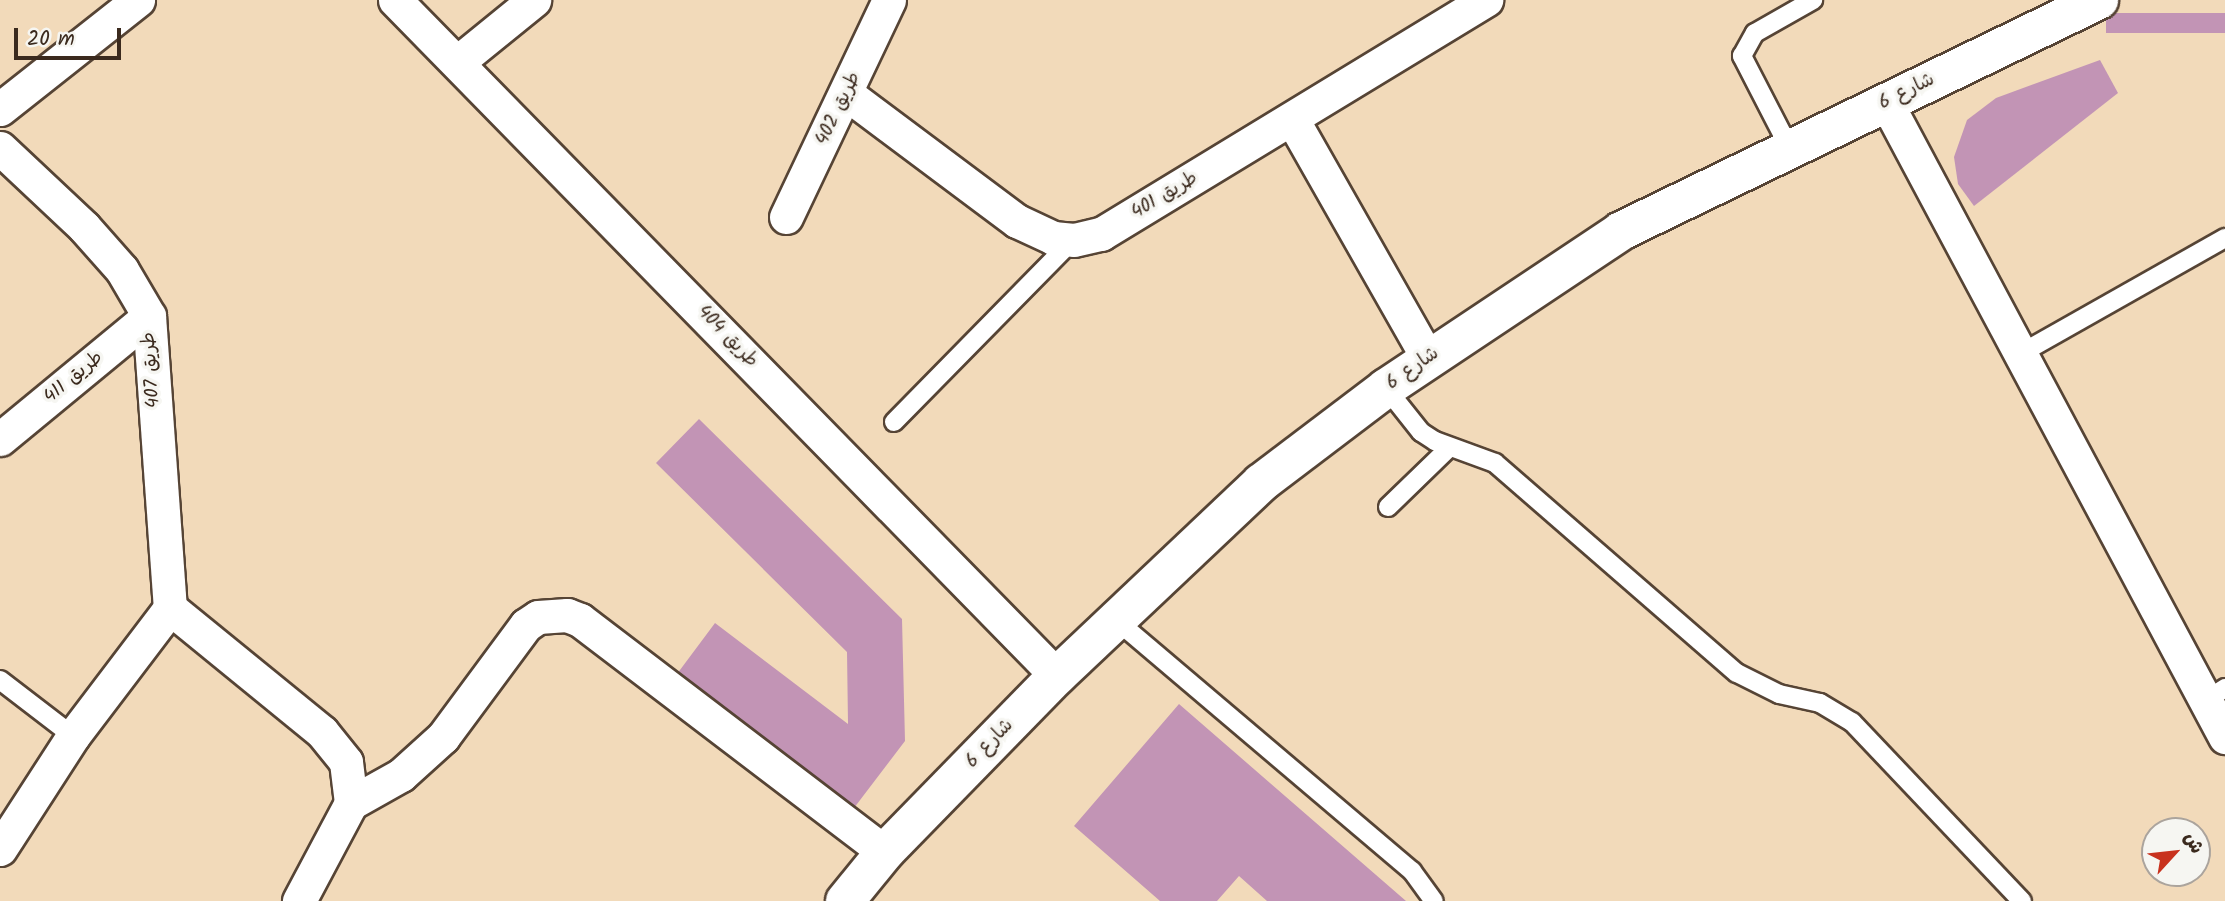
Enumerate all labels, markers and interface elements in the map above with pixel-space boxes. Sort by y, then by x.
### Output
scale bar [18,14,124,58]
text: 20 m [27,23,75,56]
street label: طريق 402 [812,69,866,149]
street label: شارع 6 [1875,69,1939,115]
street label: طريق 401 [1128,167,1202,225]
street label: طريق 404 [692,301,762,373]
street label: طريق 407 [138,331,166,409]
street label: شارع 6 [1382,343,1444,395]
street label: طريق 411 [40,347,108,409]
street label: شارع 6 [961,715,1019,773]
north arrow [2141,817,2211,887]
text: ش [2175,827,2211,859]

